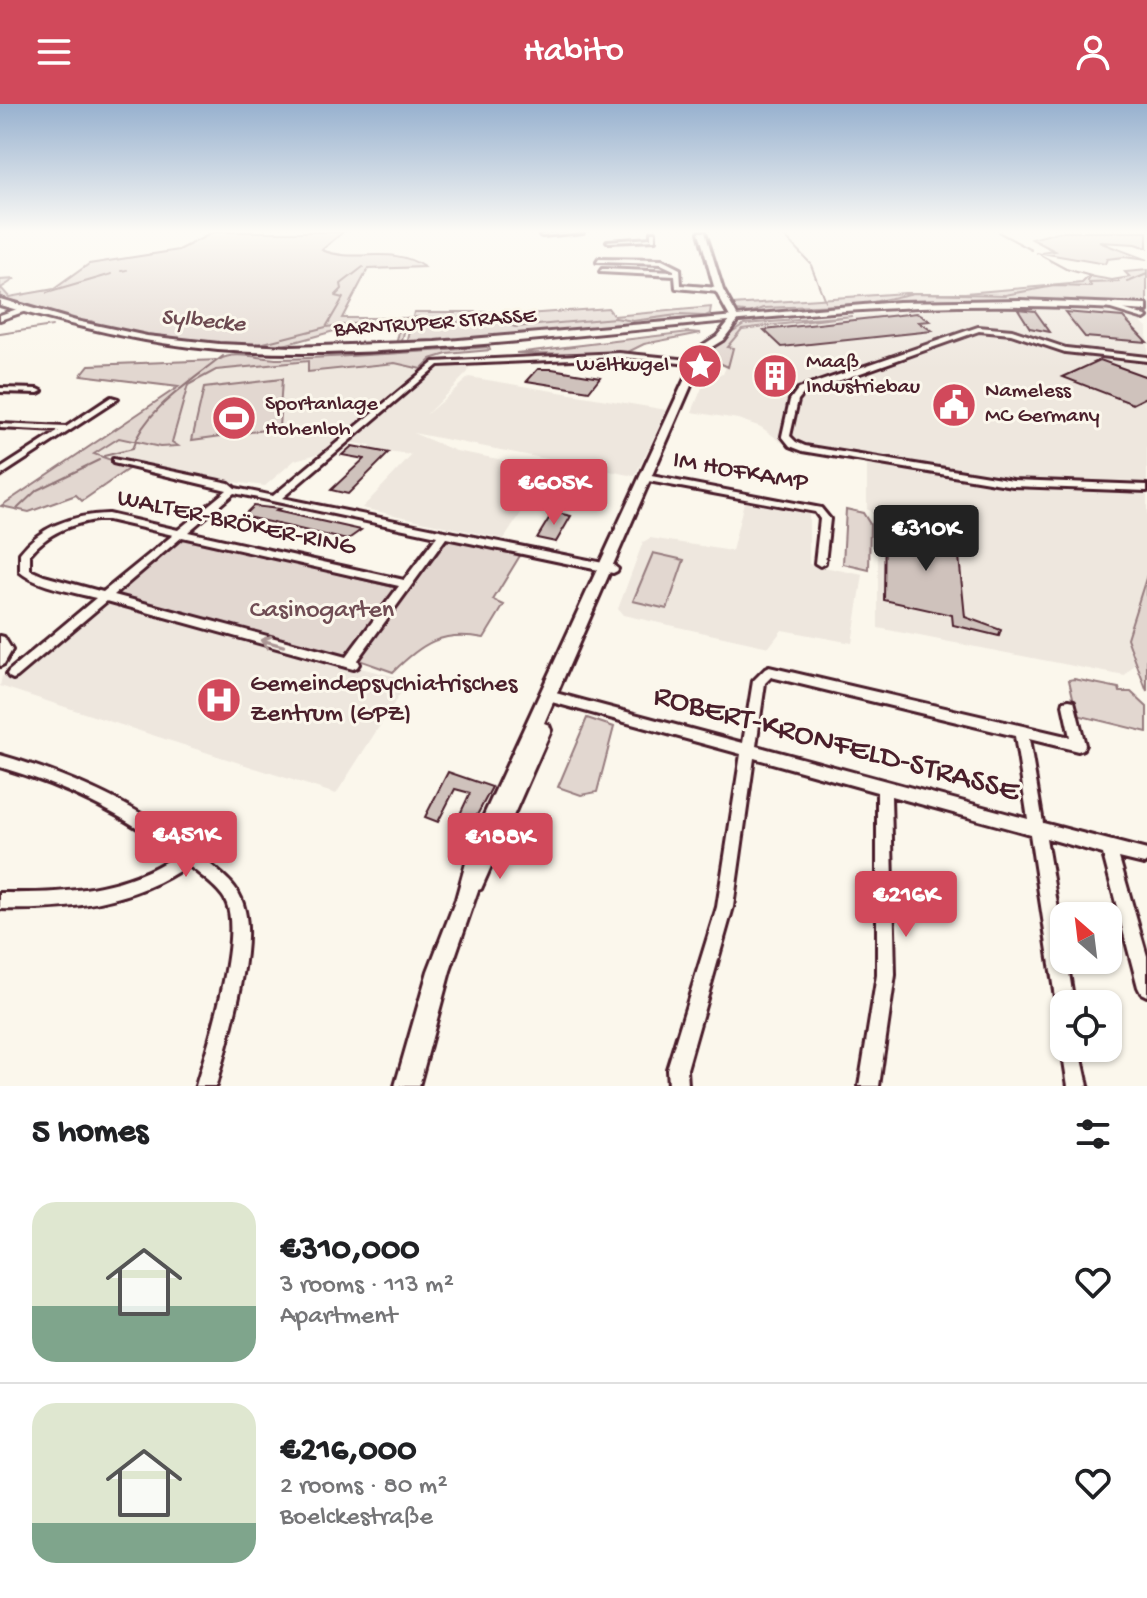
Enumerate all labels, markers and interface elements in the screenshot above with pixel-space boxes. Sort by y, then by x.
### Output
icon: menu [32,30,76,74]
icon: person [1071,30,1115,74]
text: Habito [523,31,624,74]
water label: Sylbecke [160,304,248,340]
street label: BARNTRUPER STRASSE [332,304,538,344]
place icon: Weltkugel [676,342,724,390]
place label: Maaß Industriebau [806,350,920,401]
building icon: Maaß Industriebau [751,352,799,400]
place label: Weltkugel [576,353,669,379]
place label: Nameless MC Germany [985,379,1100,430]
public building icon: Nameless MC Germany [930,381,978,429]
place label: Sportanlage Hohenloh [265,392,378,443]
sports icon: Sportanlage Hohenloh [210,394,258,442]
street label: IM HOFKAMP [670,446,810,500]
pin: €605K [498,459,610,527]
text: €605K [518,469,590,500]
street label: WALTER-BRÖKER-RING [114,484,360,565]
pin: €310K [870,505,982,573]
text: €310K [892,515,960,546]
park label: Casinogarten [250,596,395,627]
one-way arrow [260,635,286,650]
place label: Gemeindepsychiatrisches Zentrum (GPZ) [250,670,519,731]
hospital icon: Gemeindepsychiatrisches Zentrum (GPZ) [195,676,243,724]
street label: ROBERT-KRONFELD-STRASSE [649,678,1024,812]
pin: €451K [130,811,242,879]
pin: €188K [444,813,556,881]
text: €451K [153,821,219,852]
text: €188K [466,823,534,854]
pin: €216K [850,871,962,939]
text: €216K [873,881,939,912]
north arrow [1050,902,1122,974]
map controls [1050,902,1122,1062]
button: locate [1050,990,1122,1062]
icon: filters [1071,1112,1115,1156]
text: 5 homes [32,1114,148,1154]
text: €310,000 [280,1231,420,1271]
icon: home [96,1234,192,1330]
icon: heart [1071,1260,1115,1304]
text: 3 rooms · 113 m² [280,1271,454,1302]
text: Apartment [280,1302,397,1333]
text: €216,000 [280,1432,416,1472]
icon: home [96,1435,192,1531]
icon: heart [1071,1461,1115,1505]
text: 2 rooms · 80 m² [280,1472,448,1503]
text: Boelckestraße [280,1503,433,1534]

